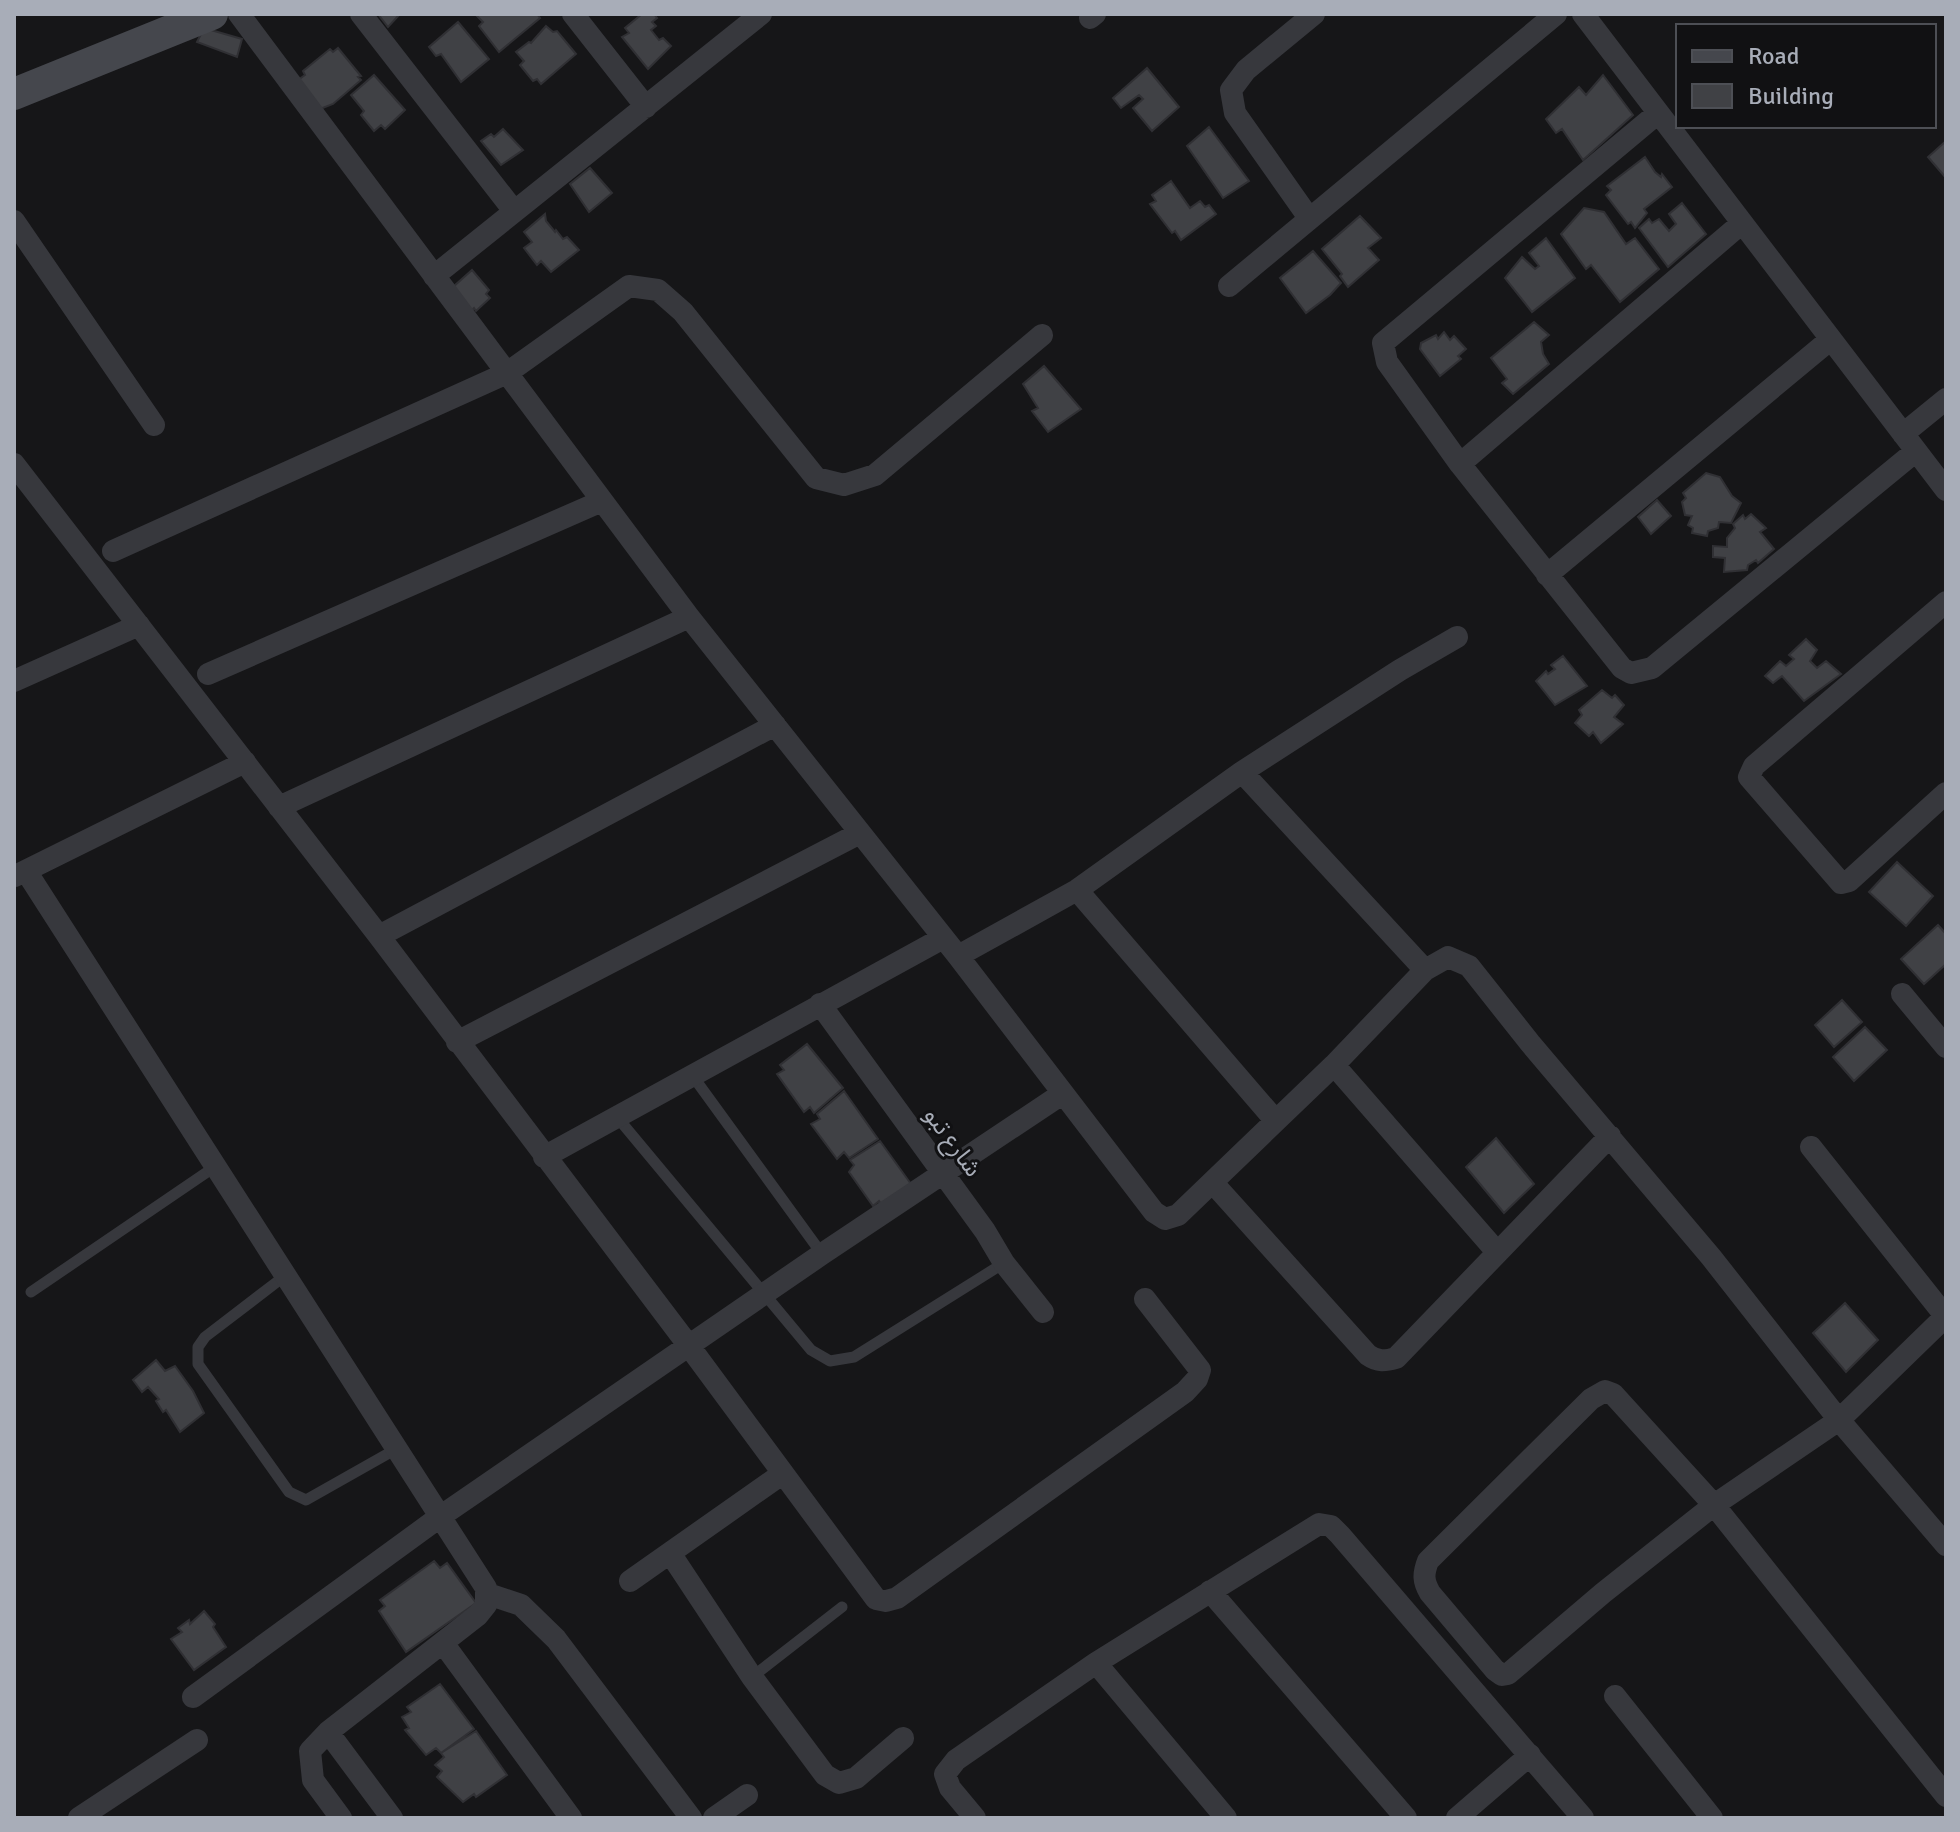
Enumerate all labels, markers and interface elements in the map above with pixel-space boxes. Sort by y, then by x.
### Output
legend [1676,24,1936,128]
text: Road [1748,41,1799,71]
text: Building [1748,81,1834,111]
street label: شارع تبو [916,1101,988,1184]

